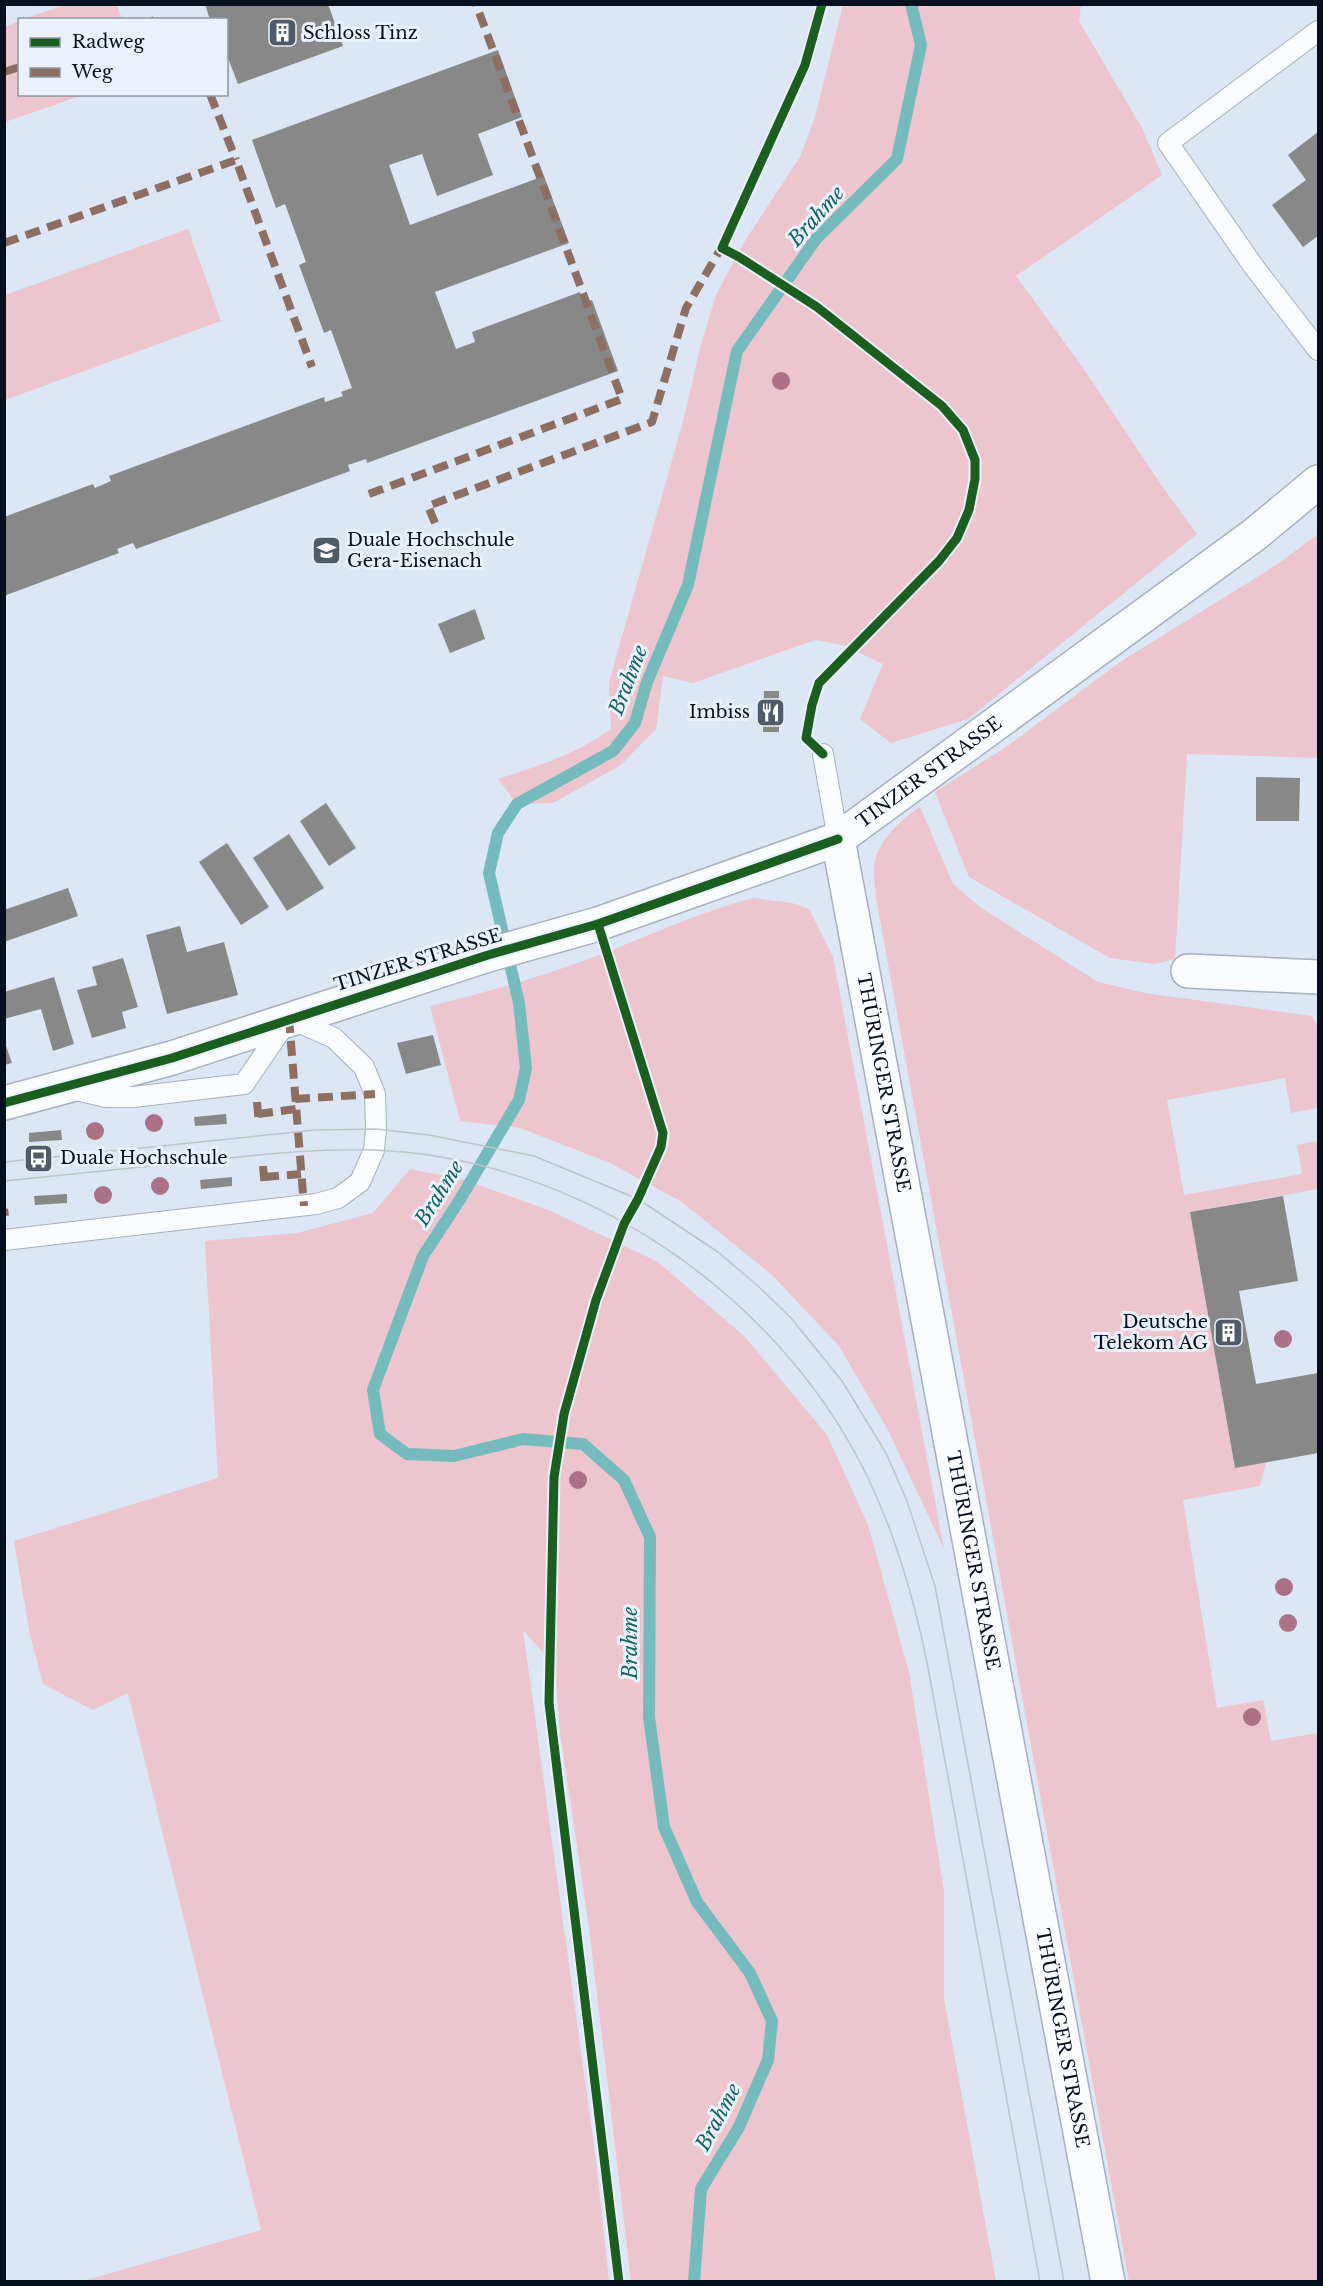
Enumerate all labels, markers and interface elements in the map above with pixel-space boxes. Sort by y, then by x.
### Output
building icon: Schloss Tinz [266,17,298,49]
legend [18,18,228,96]
place label: Schloss Tinz [303,22,418,44]
text: Radweg [72,31,145,53]
text: Weg [71,61,113,83]
water label: Brahme [782,181,849,252]
place label: Duale Hochschule Gera-Eisenach [347,529,515,572]
school or university icon: Duale Hochschule Gera-Eisenach [310,534,342,566]
water label: Brahme [603,642,652,719]
restaurant icon: Imbiss [755,696,787,728]
place label: Imbiss [689,701,750,723]
street label: TINZER STRASSE [852,712,1006,833]
street label: TINZER STRASSE [332,924,504,996]
street label: THÜRINGER STRASSE [852,972,915,1194]
bus stop icon: Duale Hochschule [23,1142,55,1174]
place label: Duale Hochschule [60,1147,228,1169]
water label: Brahme [409,1156,468,1231]
place label: Deutsche Telekom AG [1094,1311,1208,1354]
building icon: Deutsche Telekom AG [1213,1316,1245,1348]
street label: THÜRINGER STRASSE [942,1449,1004,1672]
water label: Brahme [618,1607,642,1680]
street label: THÜRINGER STRASSE [1031,1927,1094,2149]
water label: Brahme [690,2079,746,2156]

